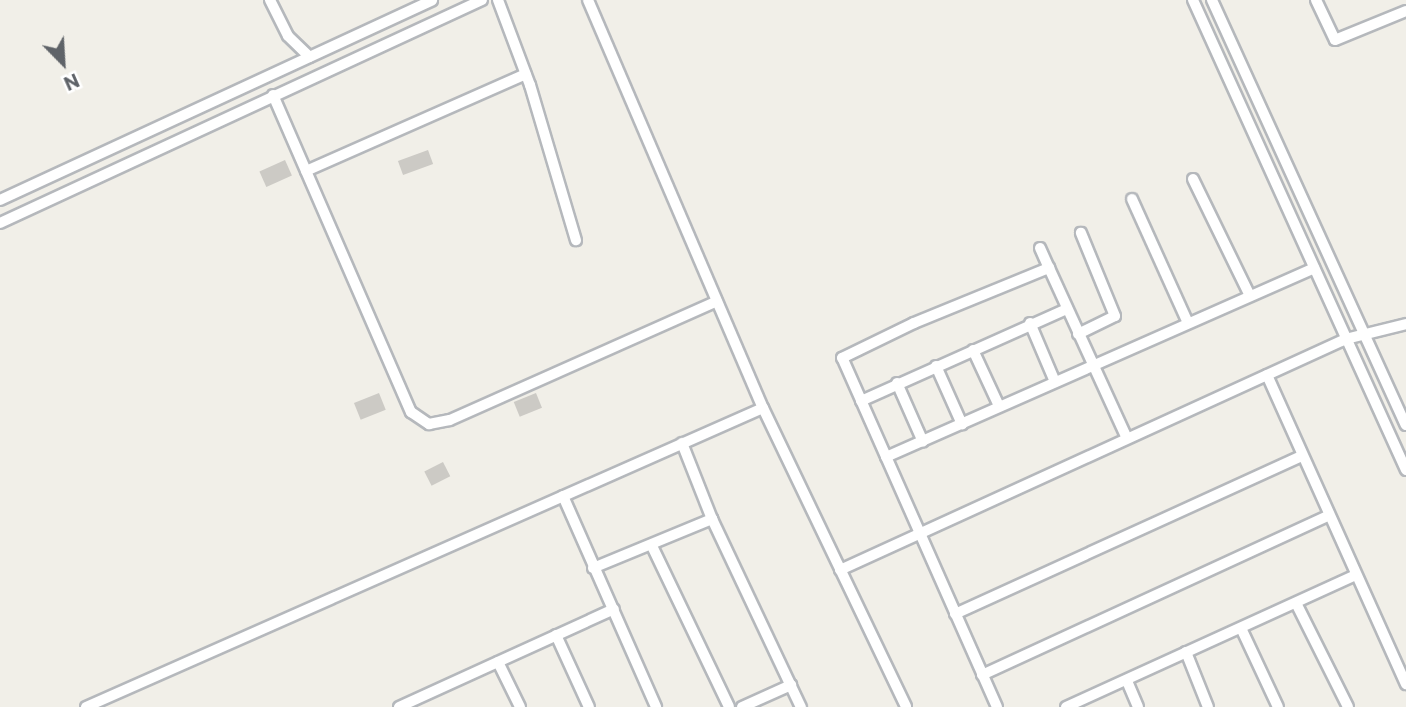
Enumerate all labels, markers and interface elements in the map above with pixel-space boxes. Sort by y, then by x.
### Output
north arrow [28,28,98,98]
text: N [61,69,83,96]

